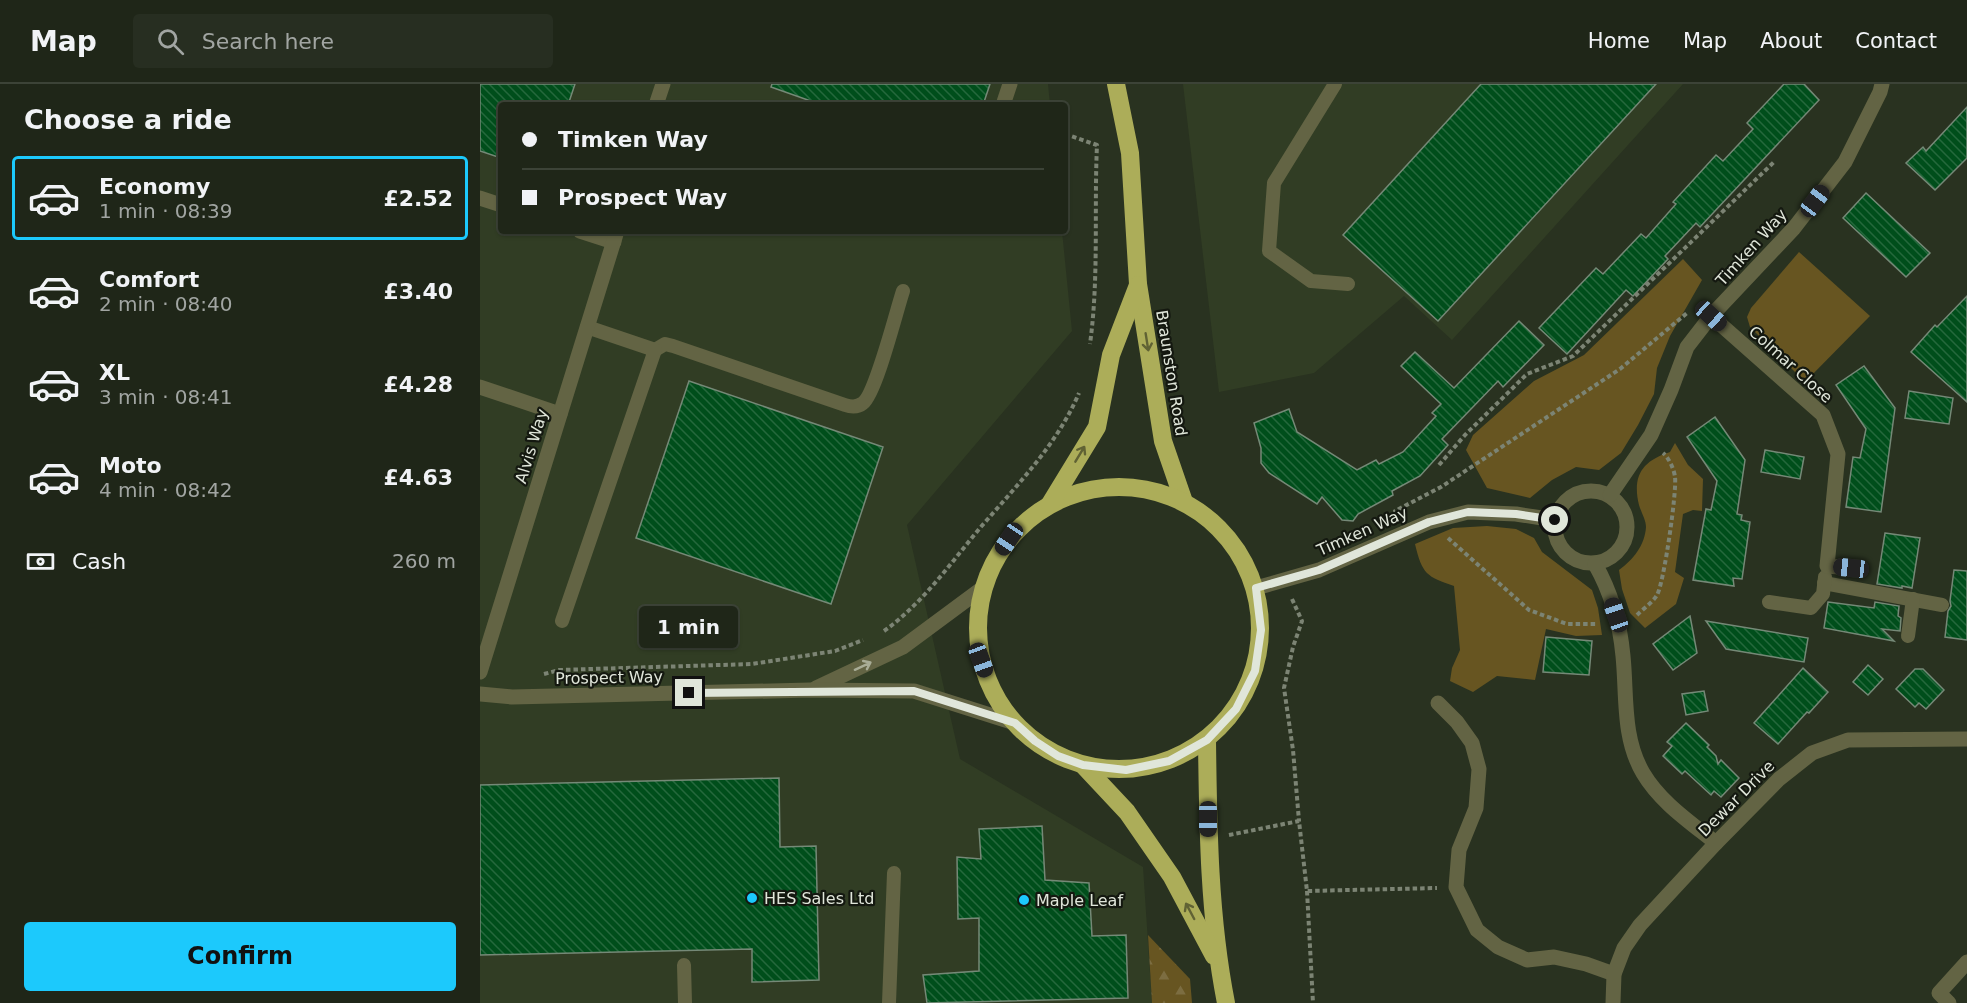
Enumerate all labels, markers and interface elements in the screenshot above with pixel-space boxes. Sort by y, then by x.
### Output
search box [133,14,553,68]
text: Map [30,25,97,58]
icon: search [154,25,187,58]
text: Search here [202,29,334,54]
text: Home [1588,29,1650,53]
text: Map [1683,29,1727,53]
text: About [1760,29,1822,53]
text: Contact [1855,29,1937,53]
text: Choose a ride [24,104,232,135]
text: Timken Way [558,127,708,152]
icon: car [27,171,81,225]
text: Economy [99,174,210,199]
car [1797,181,1833,221]
text: Prospect Way [558,185,727,210]
text: £2.52 [383,186,453,211]
text: 1 min · 08:39 [99,199,233,223]
street label: Timken Way [1711,205,1791,291]
icon: car [27,264,81,318]
text: Comfort [99,267,199,292]
text: £3.40 [383,279,453,304]
text: 2 min · 08:40 [99,292,233,316]
car [1692,297,1730,335]
street label: Braunston Road [1152,309,1191,437]
street label: Colmar Close [1745,322,1836,407]
one-way arrow [1142,332,1153,351]
icon: car [27,357,81,411]
text: XL [99,360,130,385]
text: £4.28 [383,372,453,397]
text: 3 min · 08:41 [99,385,233,409]
street label: Alvis Way [511,407,552,486]
one-way arrow [1075,446,1087,463]
icon: car [27,450,81,504]
text: Moto [99,453,162,478]
text: £4.63 [383,465,453,490]
text: 4 min · 08:42 [99,478,233,502]
street label: Timken Way [1313,503,1410,560]
route start [1541,506,1568,533]
car [991,519,1027,559]
icon: cash [24,545,57,578]
text: Cash [72,549,126,574]
text: 260 m [392,549,456,573]
car [1832,557,1870,579]
car [1602,595,1630,635]
callout: 1 min [640,606,738,648]
text: 1 min [657,615,720,639]
car [966,640,996,680]
one-way arrow [854,659,872,671]
street label: Prospect Way [555,667,663,688]
route end [675,679,702,706]
street label: Dewar Drive [1695,757,1778,840]
car [1199,801,1217,837]
place label: HES Sales Ltd [764,889,874,908]
marker: HES Sales Ltd [745,891,759,905]
place label: Maple Leaf [1036,891,1123,910]
marker: Maple Leaf [1017,893,1031,907]
one-way arrow [1184,903,1195,921]
button: Confirm [24,922,456,991]

